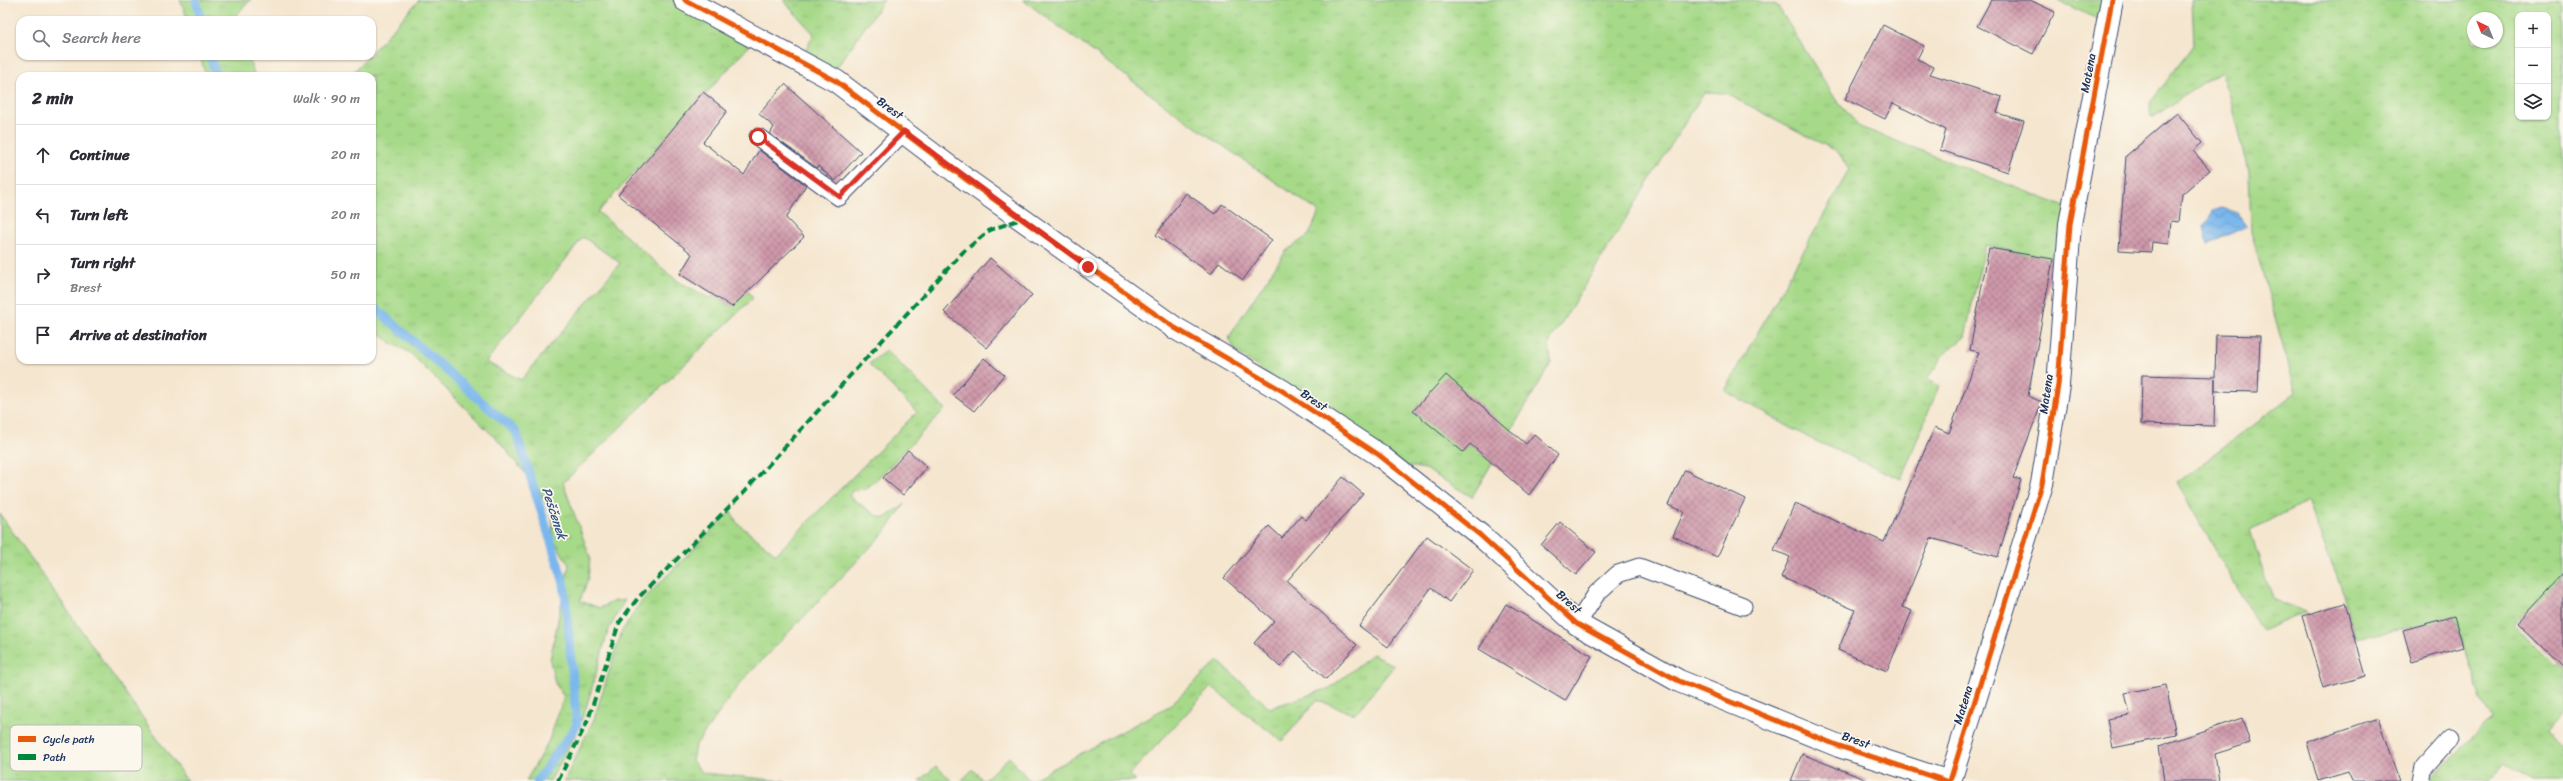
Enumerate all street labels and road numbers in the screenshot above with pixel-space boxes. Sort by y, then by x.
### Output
street label: Matena [2073,51,2103,95]
street label: Brest [872,91,909,126]
street label: Matena [2032,373,2060,415]
street label: Brest [1296,383,1333,418]
street label: Brest [1551,584,1588,621]
street label: Matena [1947,683,1979,727]
street label: Brest [1839,725,1874,756]

